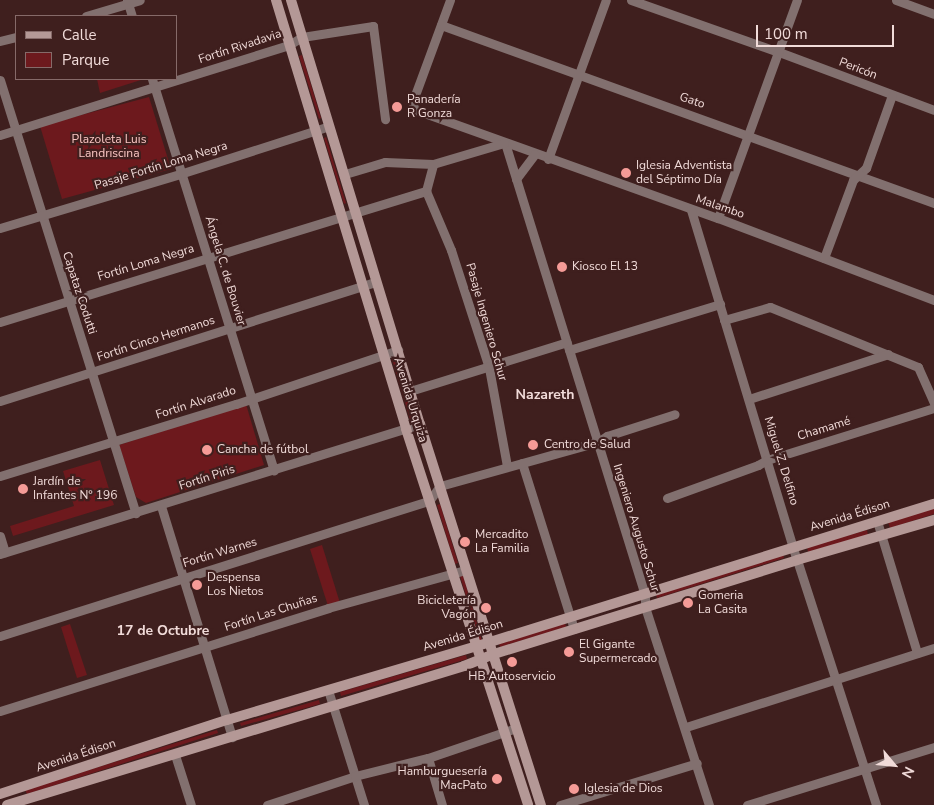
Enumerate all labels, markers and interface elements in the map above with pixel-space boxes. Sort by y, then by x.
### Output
legend [15,15,178,80]
scale bar [759,15,896,47]
text: 100 m [764,24,808,44]
text: Calle [62,25,97,45]
street label: Fortín Rivadavia [197,27,283,67]
text: Parque [62,50,110,70]
street label: Pericón [837,55,879,83]
street label: Gato [677,90,707,112]
place label: Panadería R Gonza [407,93,461,121]
marker: Panadería R Gonza [391,101,403,113]
park label: Plazoleta Luis Landriscina [72,133,146,161]
street label: Pasaje Fortín Loma Negra [93,139,229,193]
place label: Iglesia Adventista del Séptimo Día [636,159,732,187]
marker: Iglesia Adventista del Séptimo Día [620,167,632,179]
street label: Malambo [694,192,746,222]
street label: Ángela C. de Bouvier [202,215,248,327]
street label: Fortín Loma Negra [96,241,196,285]
street label: Capataz Codutti [59,250,99,336]
place label: Kiosco El 13 [572,260,638,274]
street label: Pasaje Ingeniero Schur [462,261,510,383]
marker: Kiosco El 13 [556,261,568,273]
street label: Fortín Cinco Hermanos [95,313,217,365]
street label: Avenida Urquiza [390,356,430,444]
street label: Fortín Alvarado [154,383,238,423]
district label: Nazareth [516,387,574,403]
street label: Chamamé [796,414,852,444]
street label: Miguel Z. Delfino [761,415,801,507]
marker: Centro de Salud [526,438,540,452]
place label: Centro de Salud [544,438,631,452]
place label: Cancha de fútbol [217,443,308,457]
marker: Cancha de fútbol [201,444,213,456]
street label: Fortín Piris [177,462,237,494]
street label: Ingeniero Augusto Schur [610,462,662,594]
place label: Jardín de Infantes N° 196 [33,475,117,503]
marker: Jardín de Infantes N° 196 [17,483,29,495]
street label: Avenida Édison [808,497,892,535]
place label: Mercadito La Familia [475,528,529,556]
street label: Fortín Warnes [181,535,259,571]
marker: Mercadito La Familia [459,536,471,548]
place label: Despensa Los Nietos [207,571,264,599]
marker: Despensa Los Nietos [191,579,203,591]
place label: Gomeria La Casita [698,589,747,617]
street label: Fortín Las Chuñas [223,591,319,635]
place label: Bicicletería Vagón [417,594,476,622]
marker: Gomeria La Casita [682,597,694,609]
marker: Bicicletería Vagón [480,602,492,614]
street label: Avenida Édison [421,617,505,655]
district label: 17 de Octubre [117,623,209,639]
place label: El Gigante Supermercado [579,638,657,666]
marker: El Gigante Supermercado [563,646,575,658]
marker: HB Autoservicio [506,656,518,668]
place label: HB Autoservicio [468,670,556,684]
street label: Avenida Édison [34,736,118,776]
north arrow [869,740,919,790]
text: N [897,763,919,781]
place label: Hamburguesería MacPato [398,765,487,793]
marker: Hamburguesería MacPato [491,773,503,785]
place label: Iglesia de Dios [584,782,663,796]
marker: Iglesia de Dios [568,783,580,795]

